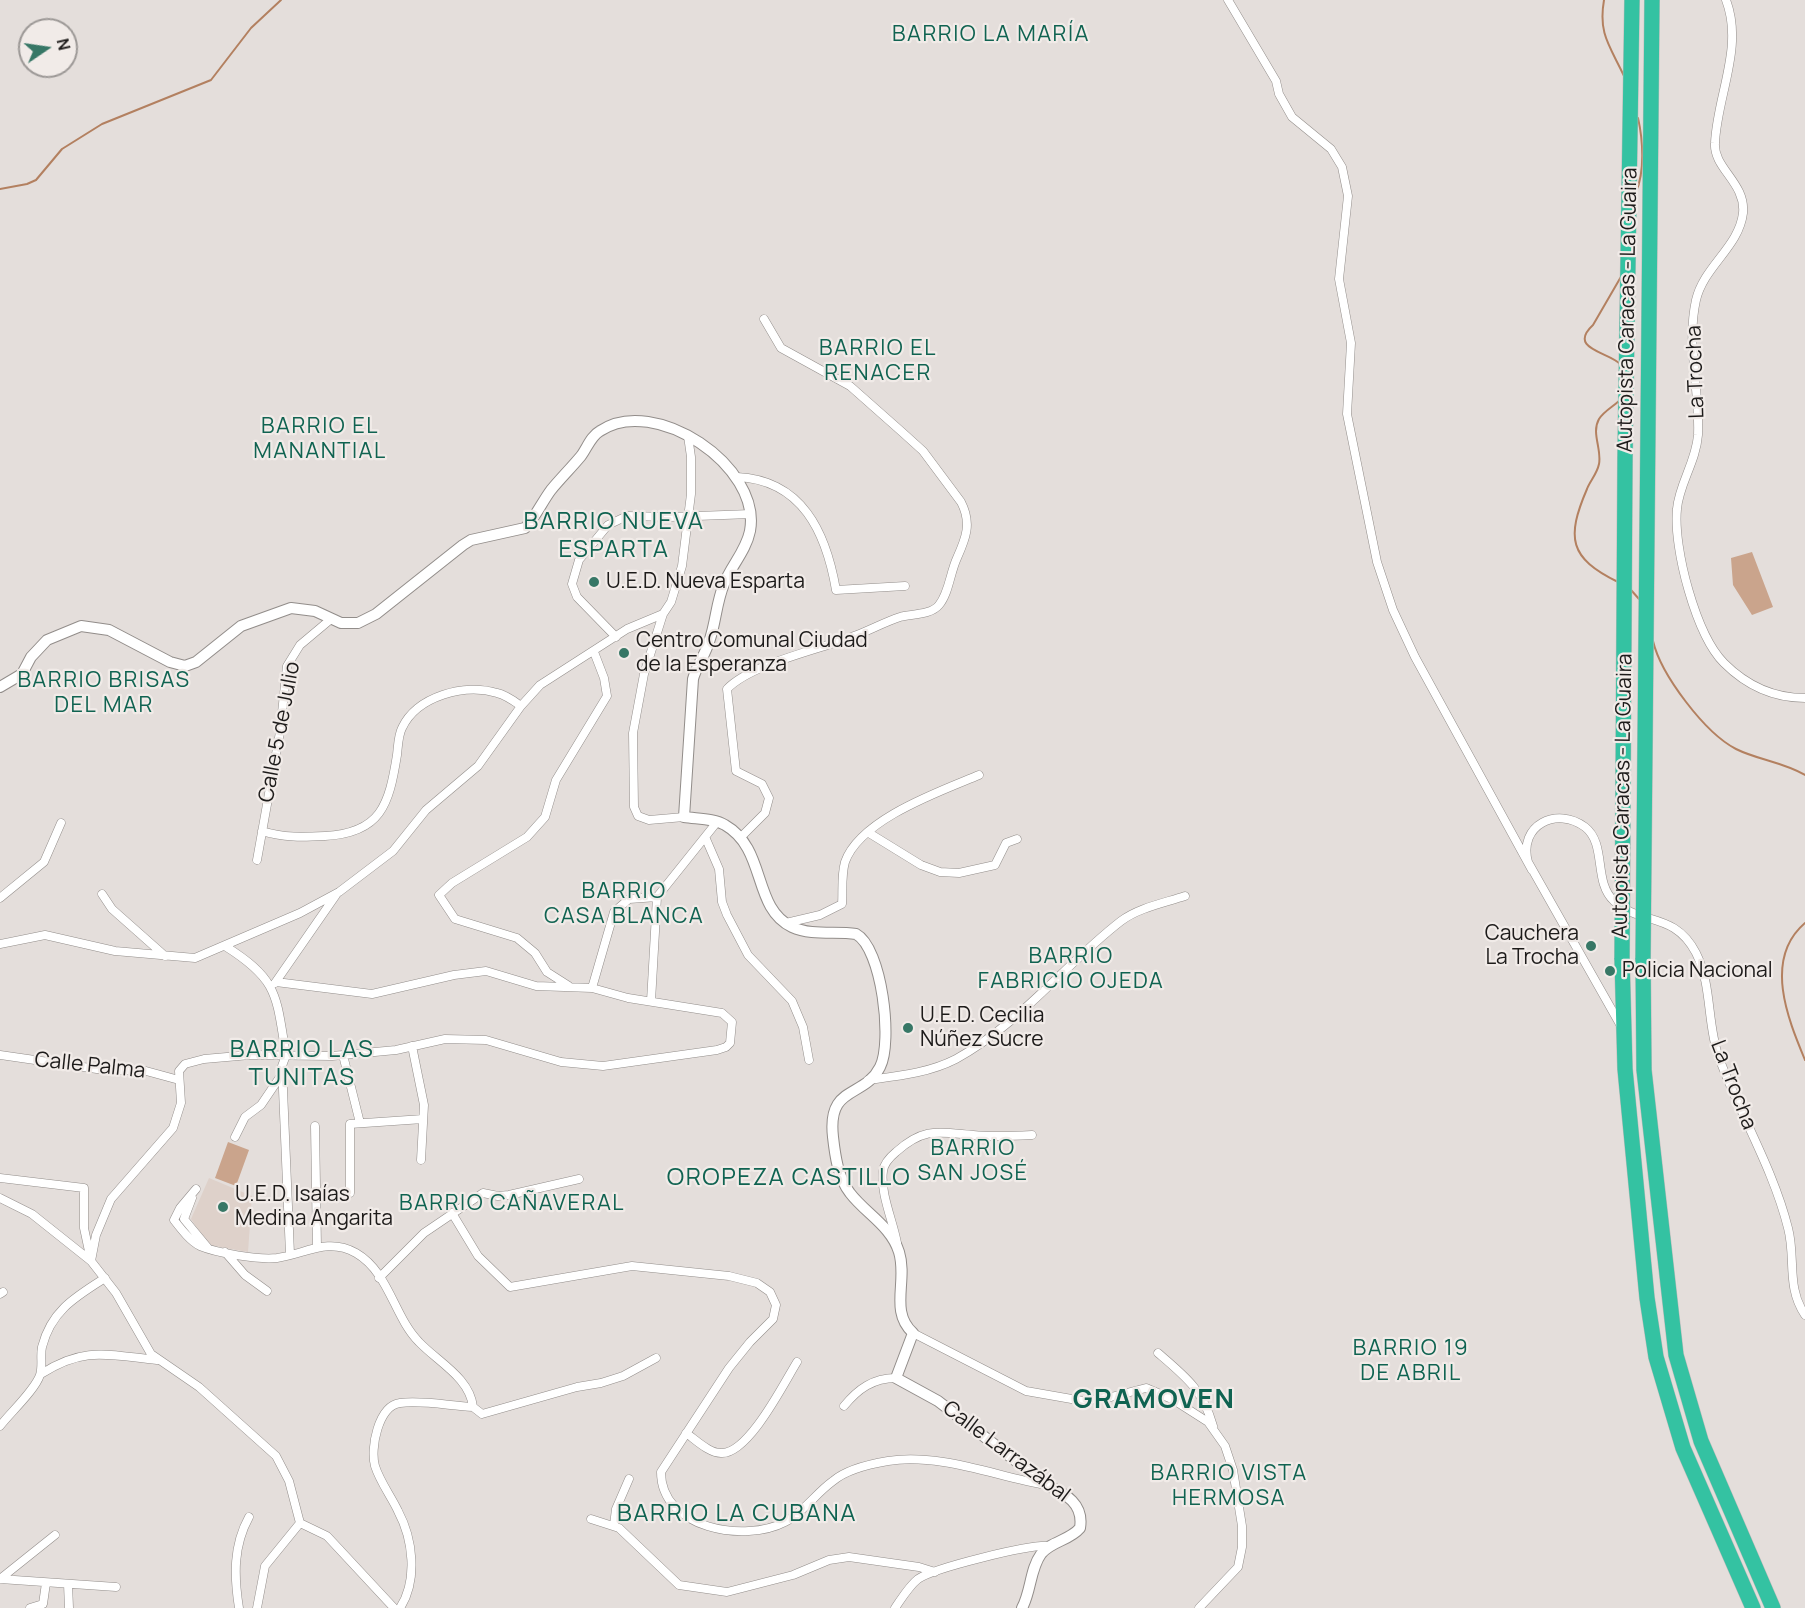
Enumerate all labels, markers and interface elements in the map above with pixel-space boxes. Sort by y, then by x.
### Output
north arrow [18,18,78,78]
district label: BARRIO LA MARÍA [892,22,1090,48]
text: N [52,36,76,52]
street label: Autopista Caracas - La Guaira [1613,167,1643,453]
street label: La Trocha [1682,325,1710,419]
district label: BARRIO EL RENACER [819,336,937,388]
district label: BARRIO EL MANANTIAL [253,414,387,466]
district label: BARRIO NUEVA ESPARTA [524,508,704,564]
place label: U.E.D. Nueva Esparta [606,569,805,595]
marker: U.E.D. Nueva Esparta [587,575,601,589]
place label: Centro Comunal Ciudad de la Esperanza [636,628,868,678]
marker: Centro Comunal Ciudad de la Esperanza [617,646,631,660]
street label: Autopista Caracas - La Guaira [1608,653,1638,939]
street label: Calle 5 de Julio [254,660,306,804]
district label: BARRIO BRISAS DEL MAR [17,668,191,720]
district label: BARRIO CASA BLANCA [544,879,704,930]
place label: Cauchera La Trocha [1485,921,1579,971]
marker: Cauchera La Trocha [1584,939,1598,953]
district label: BARRIO FABRICIO OJEDA [978,944,1164,996]
place label: Policia Nacional [1622,958,1773,984]
marker: Policia Nacional [1603,964,1617,978]
place label: U.E.D. Cecilia Núñez Sucre [920,1003,1044,1053]
marker: U.E.D. Cecilia Núñez Sucre [901,1021,915,1035]
district label: BARRIO LAS TUNITAS [230,1036,374,1092]
street label: La Trocha [1704,1037,1762,1133]
street label: Calle Palma [33,1048,147,1084]
district label: BARRIO SAN JOSÉ [917,1136,1029,1188]
district label: OROPEZA CASTILLO [667,1164,911,1192]
place label: U.E.D. Isaías Medina Angarita [235,1182,393,1232]
district label: BARRIO CAÑAVERAL [399,1191,625,1217]
marker: U.E.D. Isaías Medina Angarita [216,1200,230,1214]
district label: BARRIO 19 DE ABRIL [1353,1336,1469,1388]
district label: GRAMOVEN [1073,1384,1235,1416]
street label: Calle Larrazábal [937,1396,1075,1508]
district label: BARRIO VISTA HERMOSA [1150,1461,1308,1512]
district label: BARRIO LA CUBANA [617,1500,857,1528]

